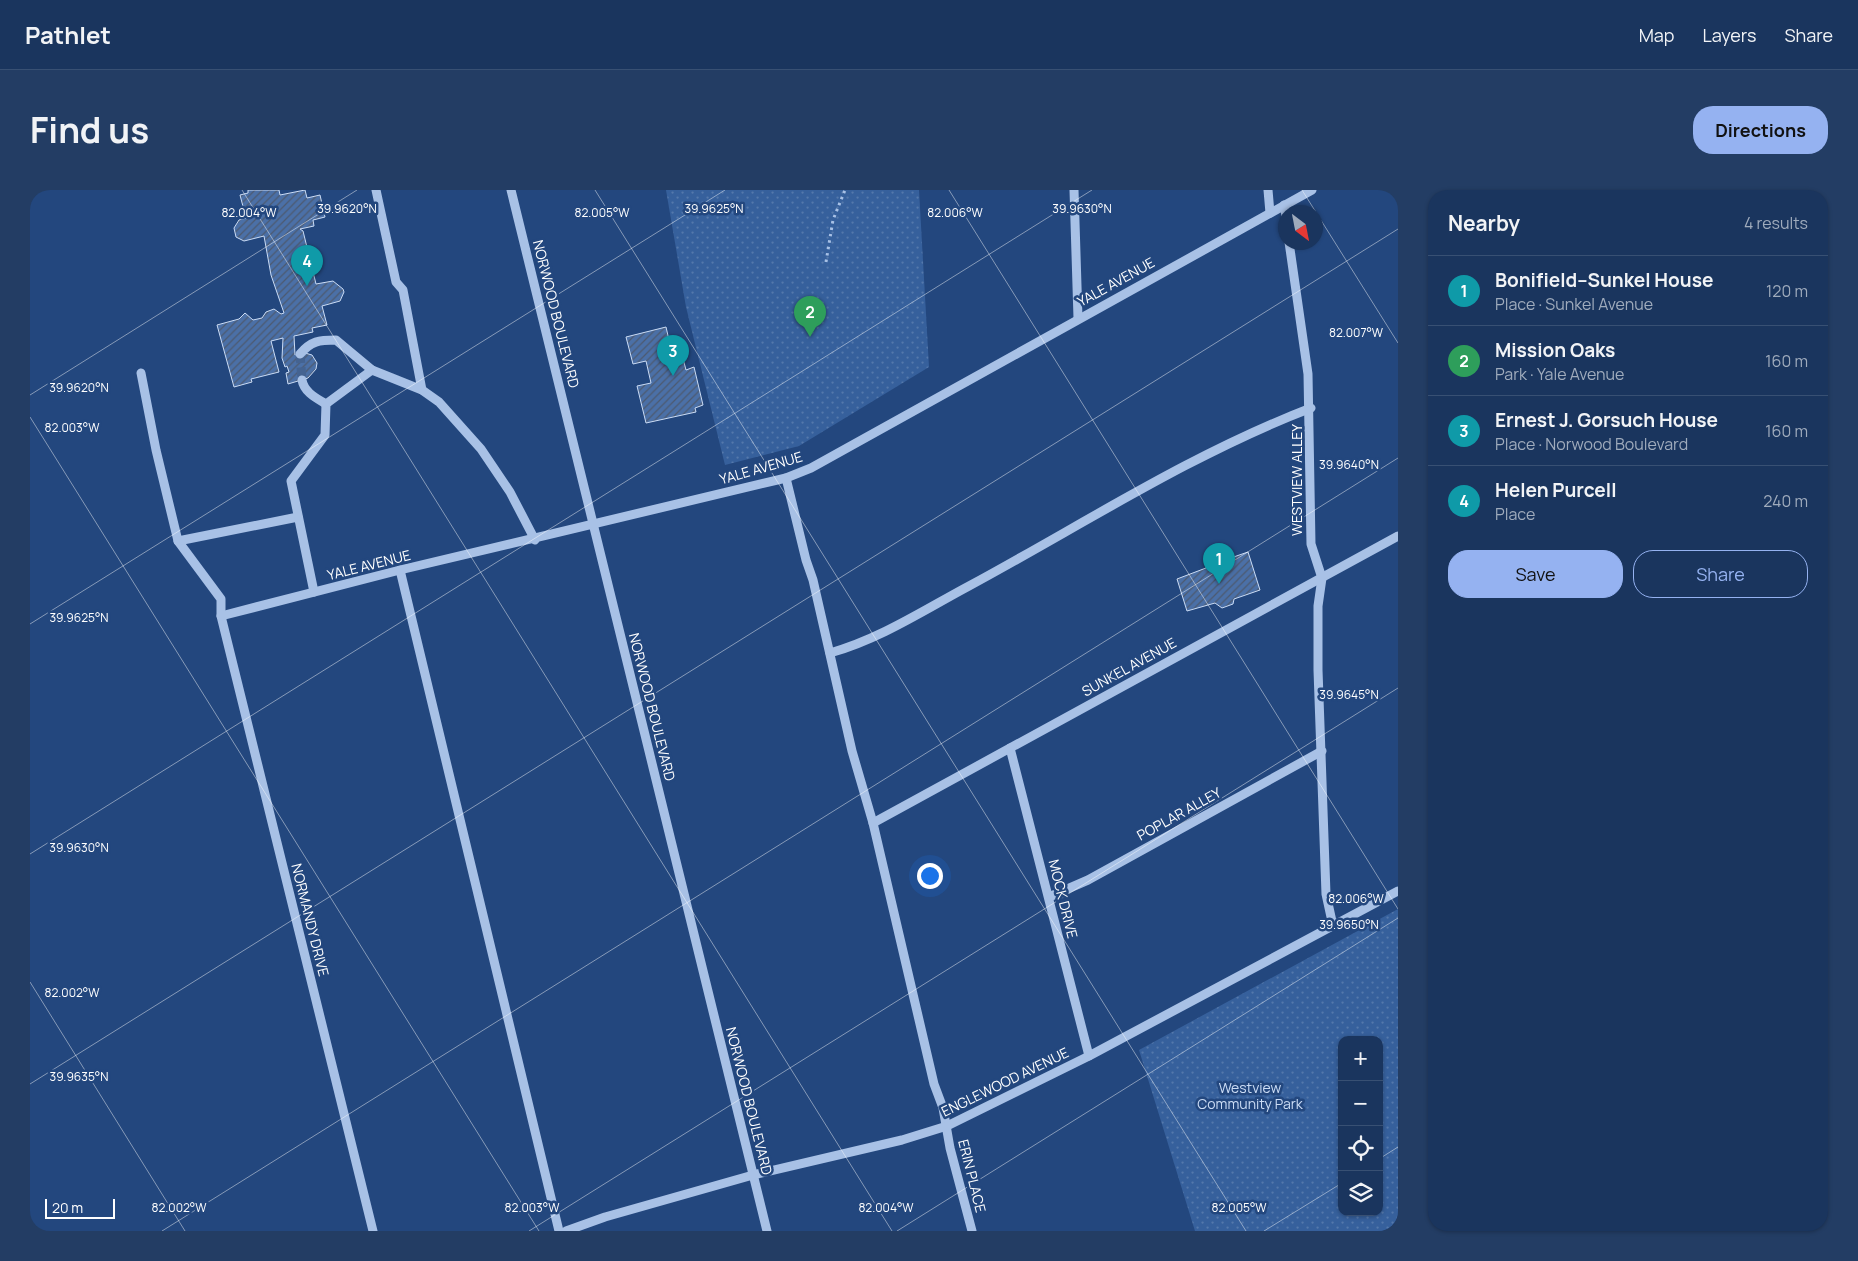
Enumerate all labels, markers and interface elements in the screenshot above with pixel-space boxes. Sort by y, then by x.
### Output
text: Pathlet [25,18,111,51]
text: Map [1639,23,1674,47]
text: Layers [1702,23,1756,47]
text: Share [1784,23,1833,47]
text: Find us [30,106,149,154]
button: Directions [1693,106,1828,154]
text: 39.9620°N [317,200,377,217]
text: 39.9625°N [684,200,744,217]
text: 39.9630°N [1052,200,1112,217]
text: 82.004°W [221,204,277,221]
text: 82.005°W [574,204,630,221]
text: 82.006°W [927,204,984,221]
north arrow [1278,205,1323,250]
text: Nearby [1448,209,1520,237]
text: 4 results [1744,212,1808,234]
street label: NORWOOD BOULEVARD [529,238,584,390]
pin: 4 [291,245,323,286]
street label: YALE AVENUE [1074,253,1158,311]
text: Bonifield–Sunkel House [1495,267,1713,293]
text: 1 [1460,280,1468,302]
text: 120 m [1766,280,1808,302]
text: Place · Sunkel Avenue [1495,293,1653,315]
pin: 2 [794,296,826,337]
text: 82.007°W [1329,324,1384,341]
pin: 3 [657,335,689,376]
text: Mission Oaks [1495,337,1615,363]
text: 2 [1459,350,1469,372]
text: 160 m [1765,350,1808,372]
text: Park · Yale Avenue [1495,363,1624,385]
text: 39.9620°N [49,379,109,396]
text: Ernest J. Gorsuch House [1495,407,1718,433]
text: 82.003°W [45,419,100,436]
text: 3 [1459,420,1469,442]
text: 160 m [1765,420,1808,442]
street label: WESTVIEW ALLEY [1287,424,1306,536]
text: Place · Norwood Boulevard [1495,433,1688,455]
street label: YALE AVENUE [717,447,805,488]
text: 39.9640°N [1319,456,1379,473]
text: Helen Purcell [1495,477,1616,503]
text: 4 [1459,490,1469,512]
text: 240 m [1763,490,1808,512]
text: Place [1495,503,1535,525]
pin: 1 [1203,543,1235,584]
street label: YALE AVENUE [325,545,413,584]
button: Save [1448,550,1623,598]
button: Share [1633,550,1808,598]
text: 39.9625°N [49,609,109,626]
street label: NORWOOD BOULEVARD [625,631,680,783]
street label: SUNKEL AVENUE [1078,633,1179,700]
text: 39.9645°N [1319,686,1379,703]
street label: POPLAR ALLEY [1133,782,1224,845]
text: 39.9630°N [49,839,109,856]
street label: MOCK DRIVE [1045,857,1082,940]
street label: NORMANDY DRIVE [287,861,334,978]
your location [917,863,943,889]
text: 82.006°W [1328,890,1385,907]
text: 39.9650°N [1319,916,1379,933]
text: 82.002°W [45,984,100,1001]
street label: NORWOOD BOULEVARD [722,1025,777,1177]
map controls [1338,1036,1383,1216]
button: + [1338,1036,1383,1081]
street label: ENGLEWOOD AVENUE [938,1042,1072,1121]
text: 39.9635°N [50,1068,108,1085]
park label: Westview Community Park [1197,1078,1304,1113]
button: − [1338,1081,1383,1126]
button: locate [1338,1126,1383,1171]
street label: ERIN PLACE [954,1137,991,1214]
button: layers [1338,1171,1383,1216]
scale bar [45,1196,115,1219]
text: 20 m [52,1198,83,1217]
text: 82.002°W [152,1199,207,1216]
text: 82.003°W [505,1199,560,1216]
text: 82.004°W [858,1199,914,1216]
text: 82.005°W [1211,1199,1267,1216]

